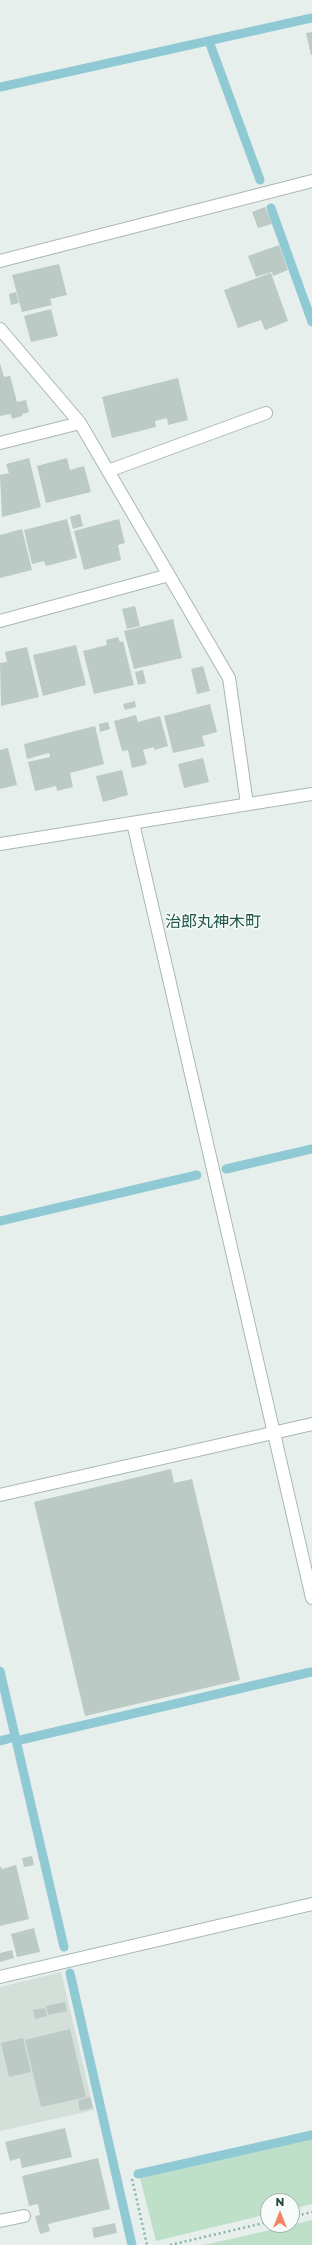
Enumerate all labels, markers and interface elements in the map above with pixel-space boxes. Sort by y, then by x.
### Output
district label: 治郎丸神木町 [165,912,261,932]
north arrow [260,2193,300,2233]
text: N [276,2195,284,2209]

